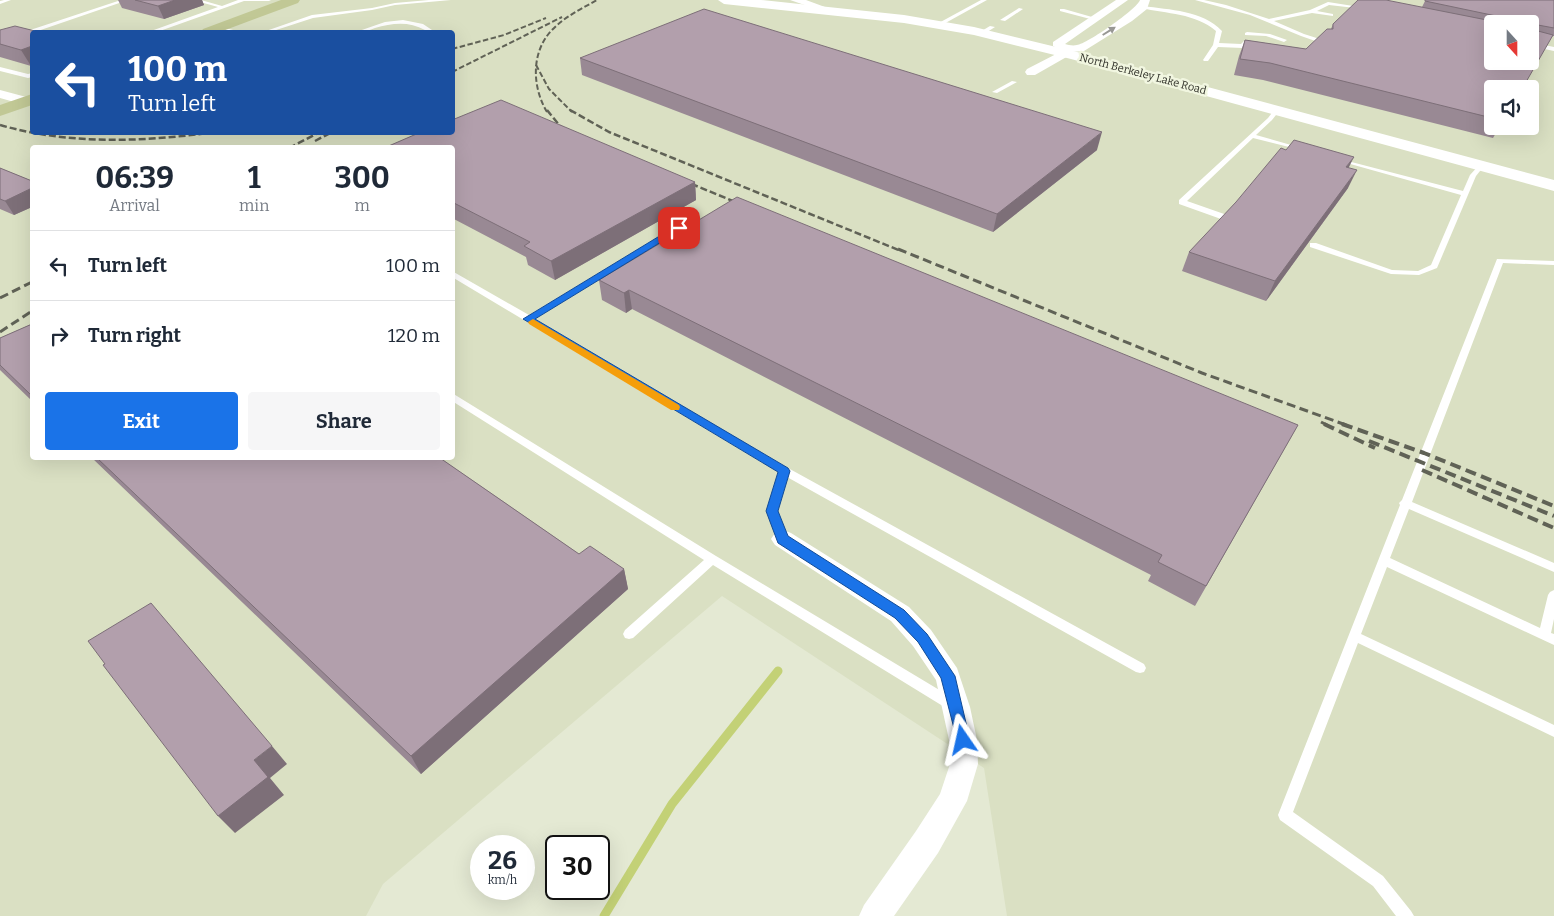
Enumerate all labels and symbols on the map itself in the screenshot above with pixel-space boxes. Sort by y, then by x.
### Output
north arrow [1484,15,1539,70]
one-way arrow [1102,26,1115,35]
street label: North Berkeley Lake Road [1078,51,1208,97]
pin [658,207,700,249]
position arrow [936,713,988,765]
speed limit sign: 30 [545,835,610,900]

